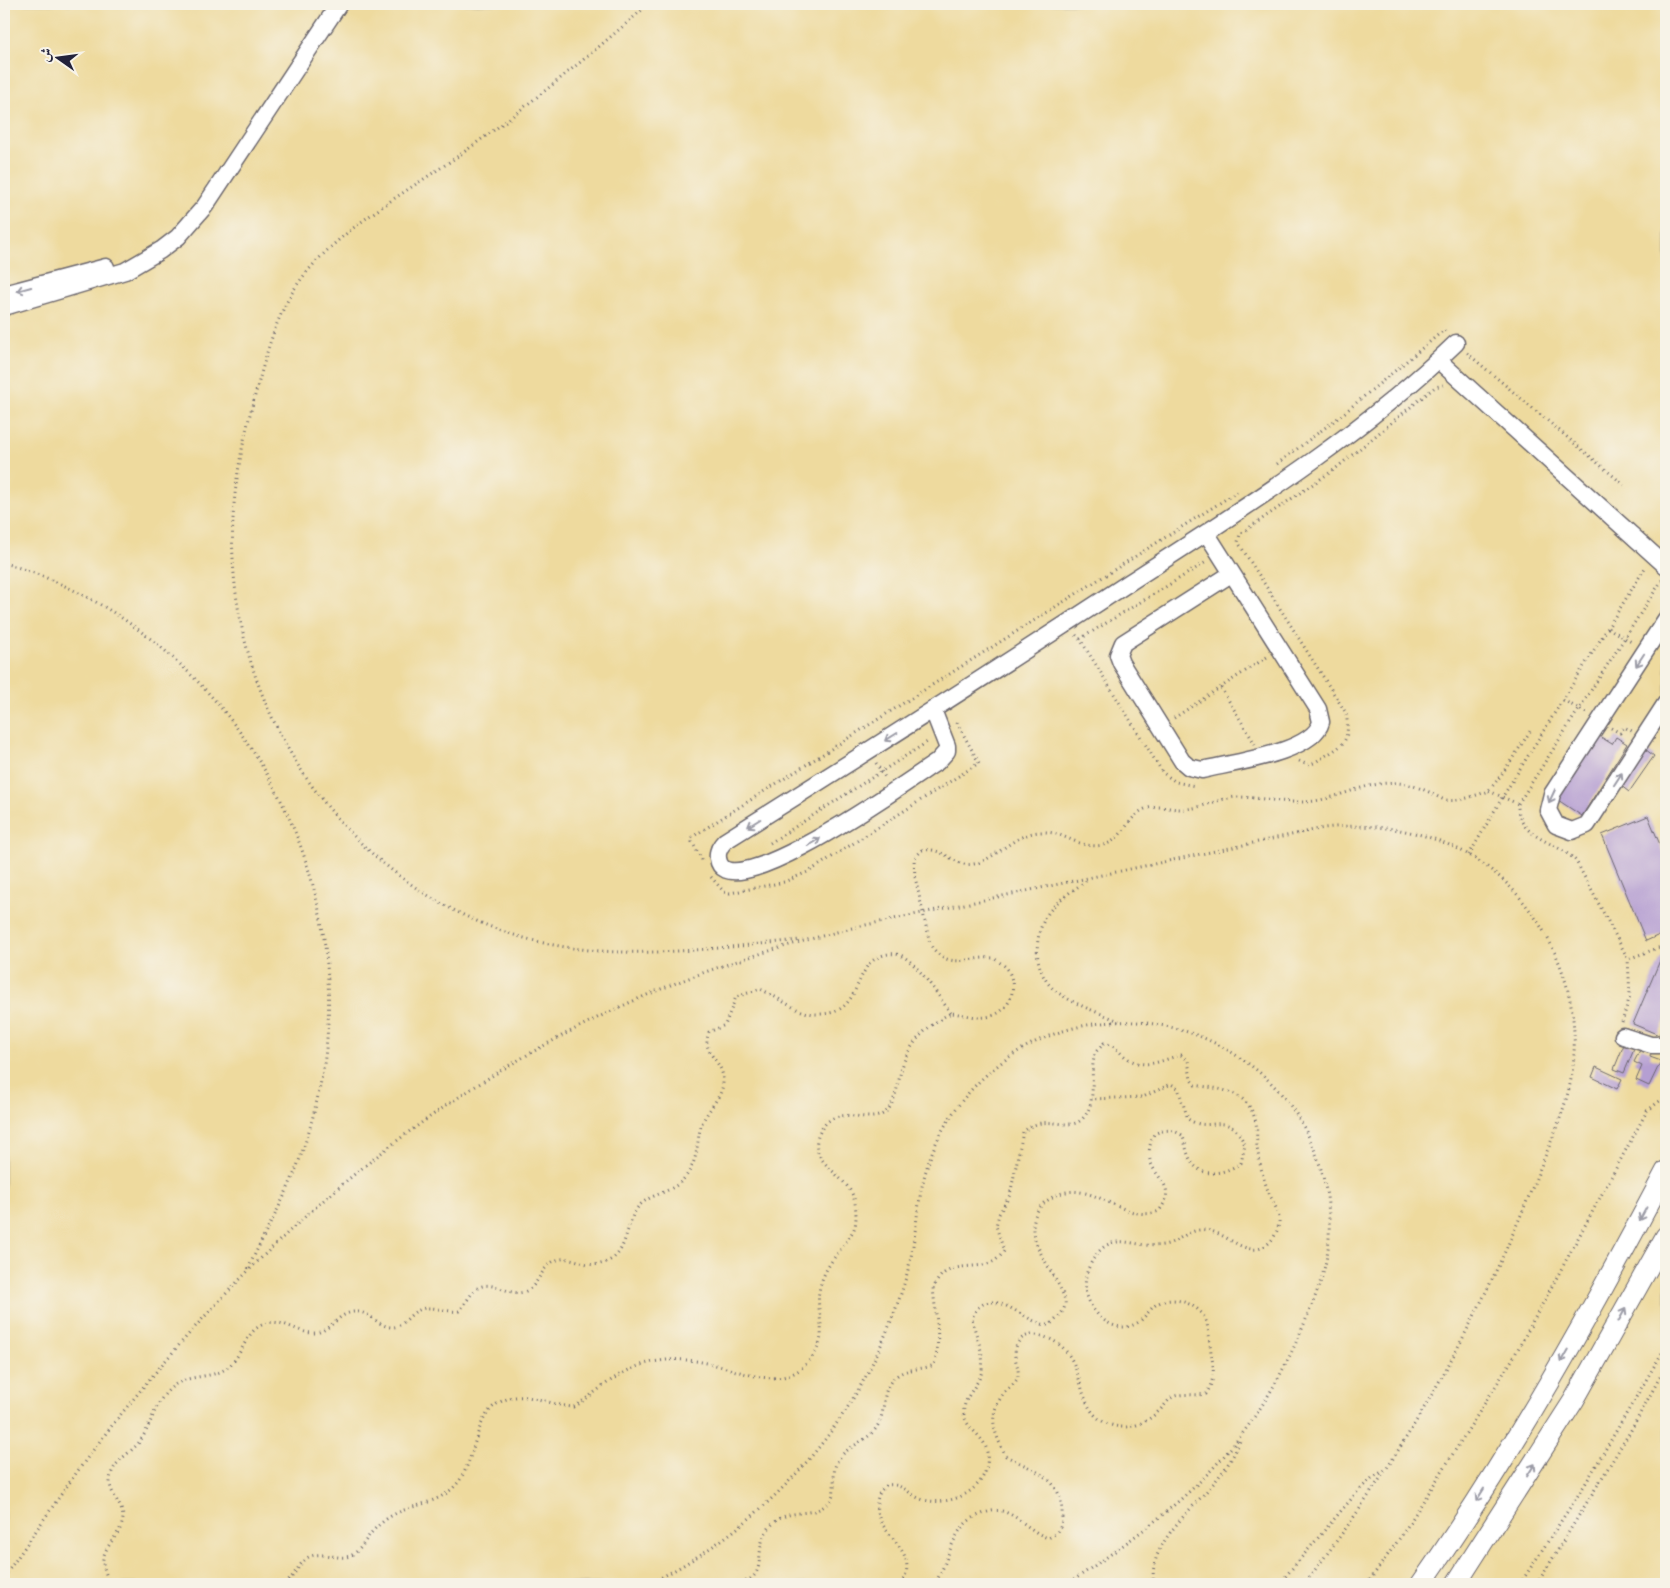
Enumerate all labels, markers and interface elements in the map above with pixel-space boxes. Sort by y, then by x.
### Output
north arrow [32,32,82,82]
text: ش [36,46,56,64]
one-way arrow [17,284,33,294]
one-way arrow [1635,652,1645,666]
one-way arrow [885,732,899,742]
one-way arrow [1613,773,1623,787]
one-way arrow [1546,788,1556,803]
one-way arrow [747,818,761,828]
one-way arrow [806,836,820,846]
one-way arrow [1638,1207,1648,1222]
one-way arrow [1618,1309,1628,1323]
one-way arrow [1559,1349,1569,1363]
one-way arrow [1525,1463,1536,1477]
one-way arrow [1475,1488,1485,1502]

